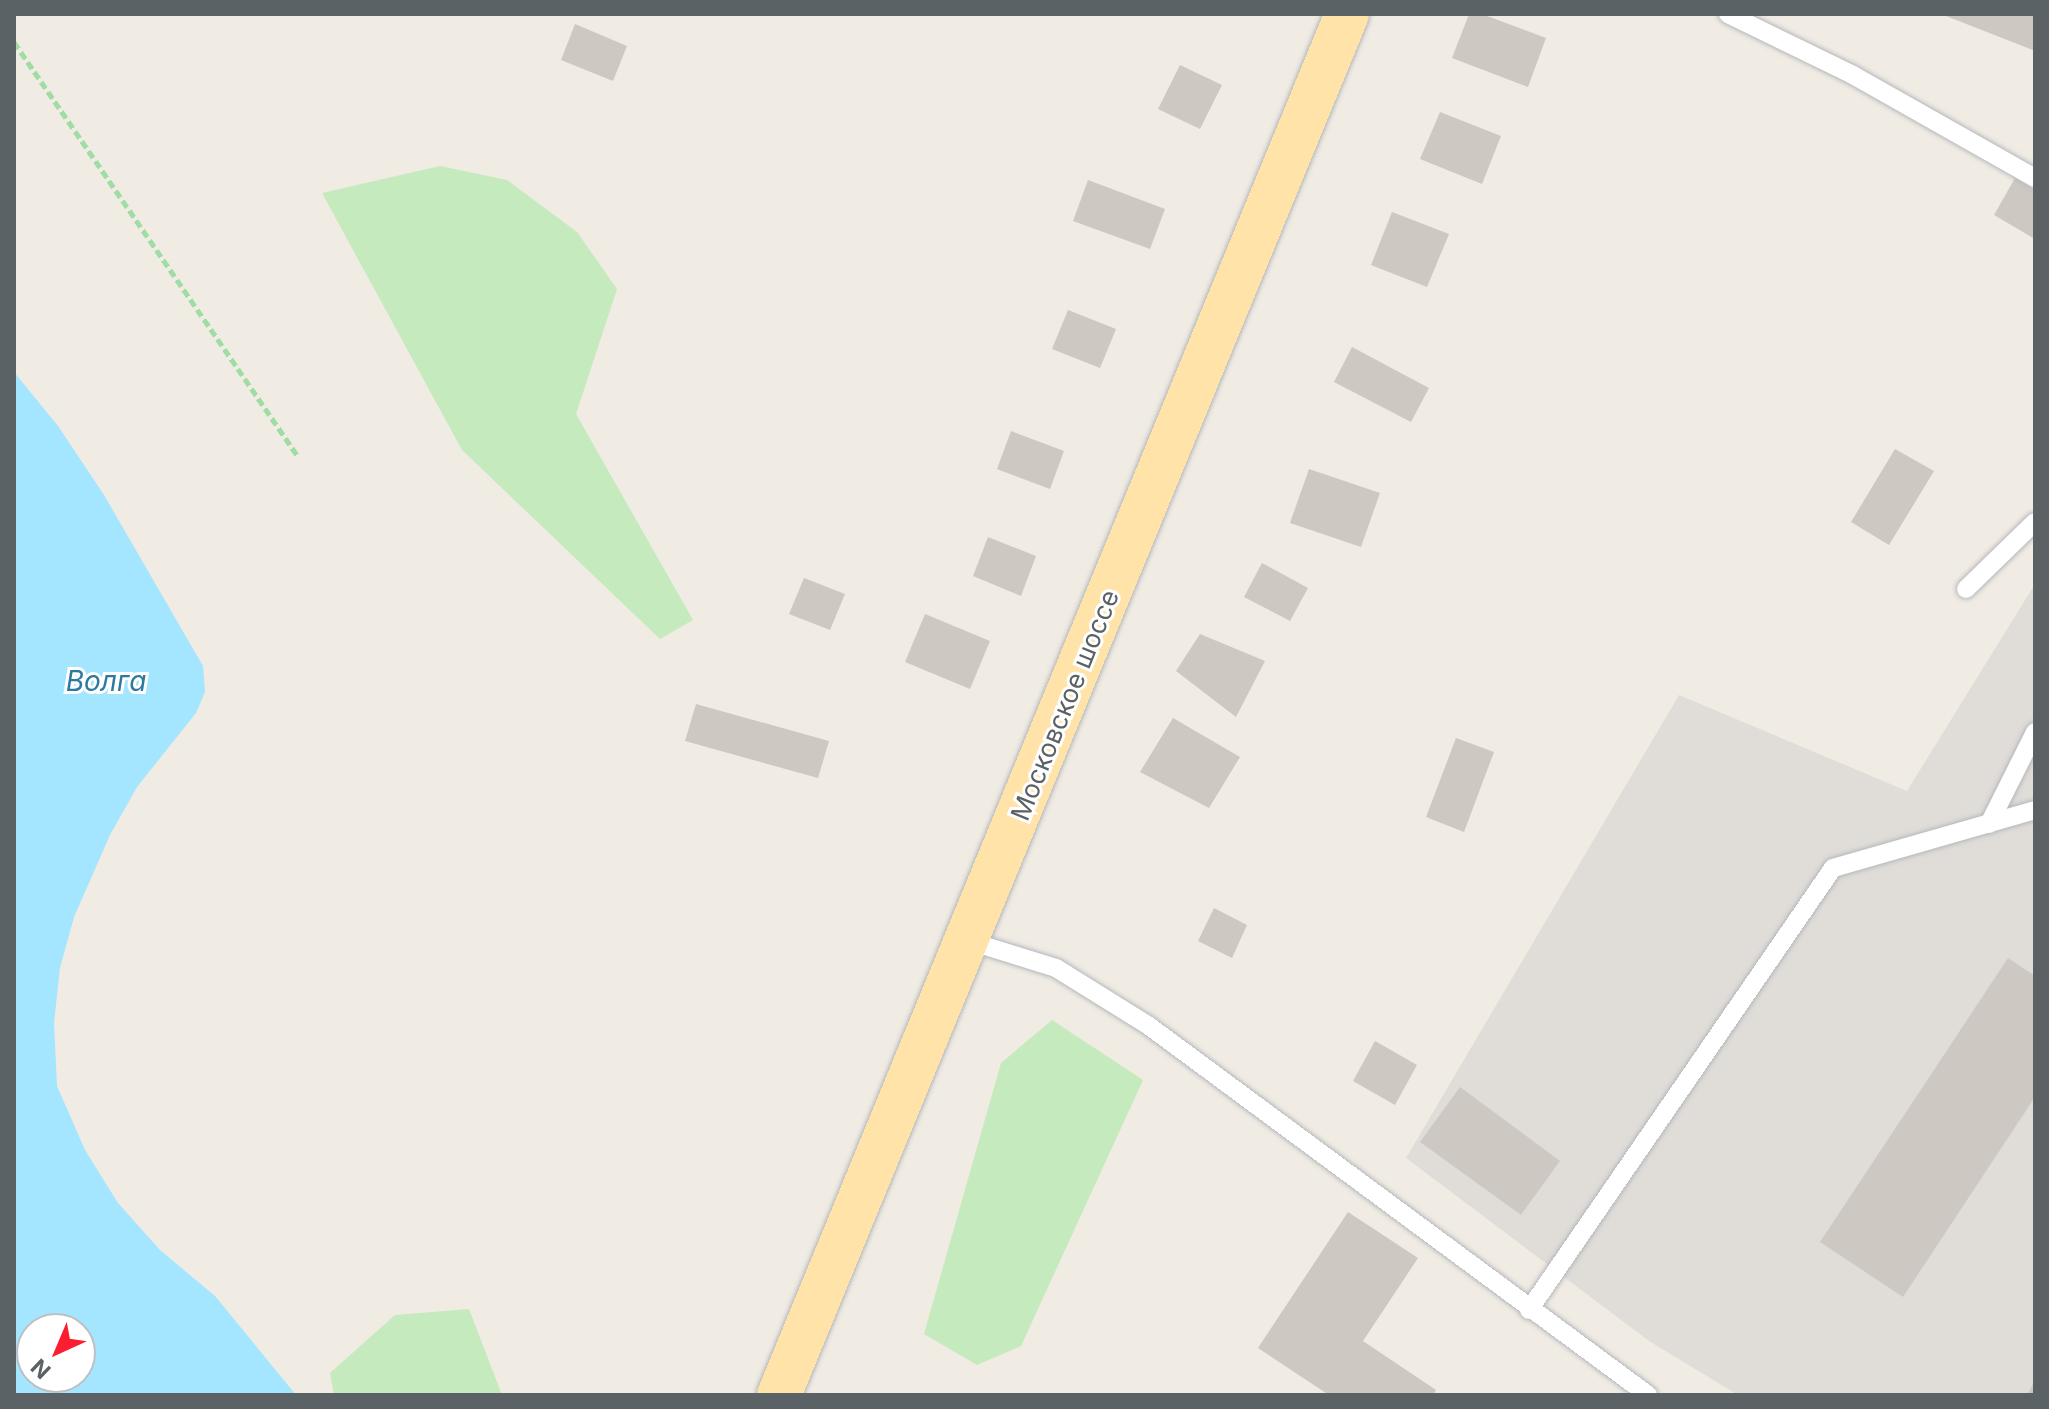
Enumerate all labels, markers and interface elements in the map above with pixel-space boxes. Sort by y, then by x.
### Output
street label: Московское шоссе [1004,585,1126,825]
water label: Волга [66,664,146,698]
north arrow [16,1313,96,1393]
text: N [26,1354,56,1384]

